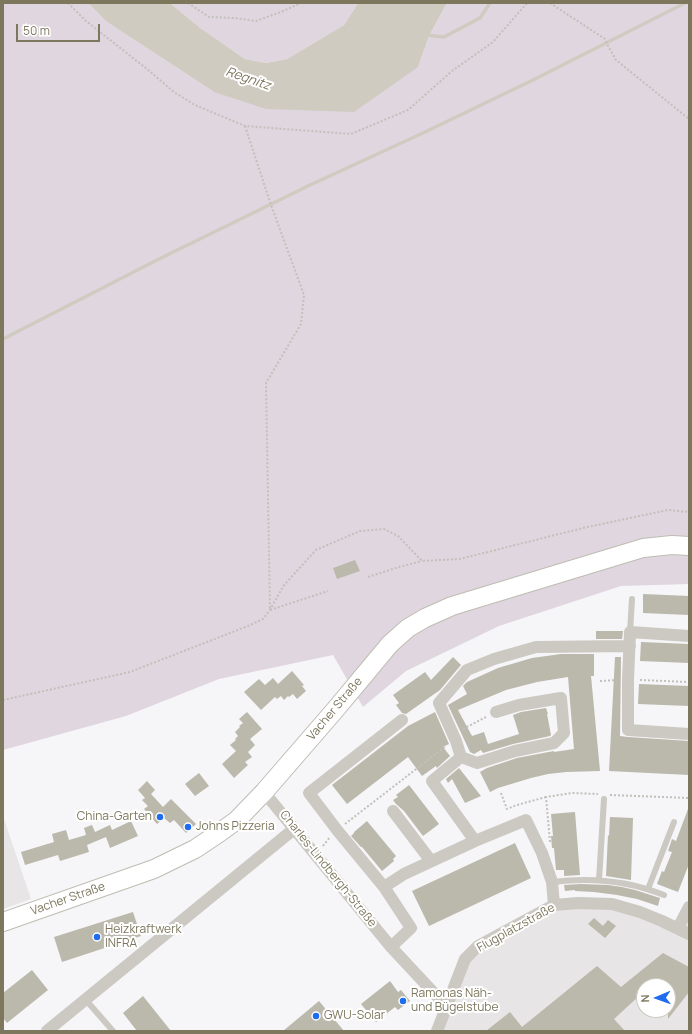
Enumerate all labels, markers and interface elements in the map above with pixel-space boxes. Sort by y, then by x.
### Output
scale bar [18,16,102,42]
text: 50 m [23,22,50,39]
water label: Regnitz [224,64,272,94]
street label: Vacher Straße [304,674,366,744]
street label: Charles-Lindbergh-Straße [277,808,379,930]
place label: China-Garten [77,810,152,824]
marker: China-Garten [155,812,165,822]
place label: Johns Pizzeria [196,820,275,834]
marker: Johns Pizzeria [183,822,193,832]
street label: Vacher Straße [29,879,107,919]
street label: Flugplatzstraße [475,901,557,955]
place label: Heizkraftwerk INFRA [105,923,181,951]
marker: Heizkraftwerk INFRA [92,932,102,942]
north arrow [636,978,676,1018]
place label: Ramonas Näh- und Bügelstube [411,987,498,1015]
text: N [637,994,652,1003]
marker: Ramonas Näh- und Bügelstube [398,996,408,1006]
place label: GWU-Solar [324,1009,385,1023]
marker: GWU-Solar [311,1011,321,1021]

